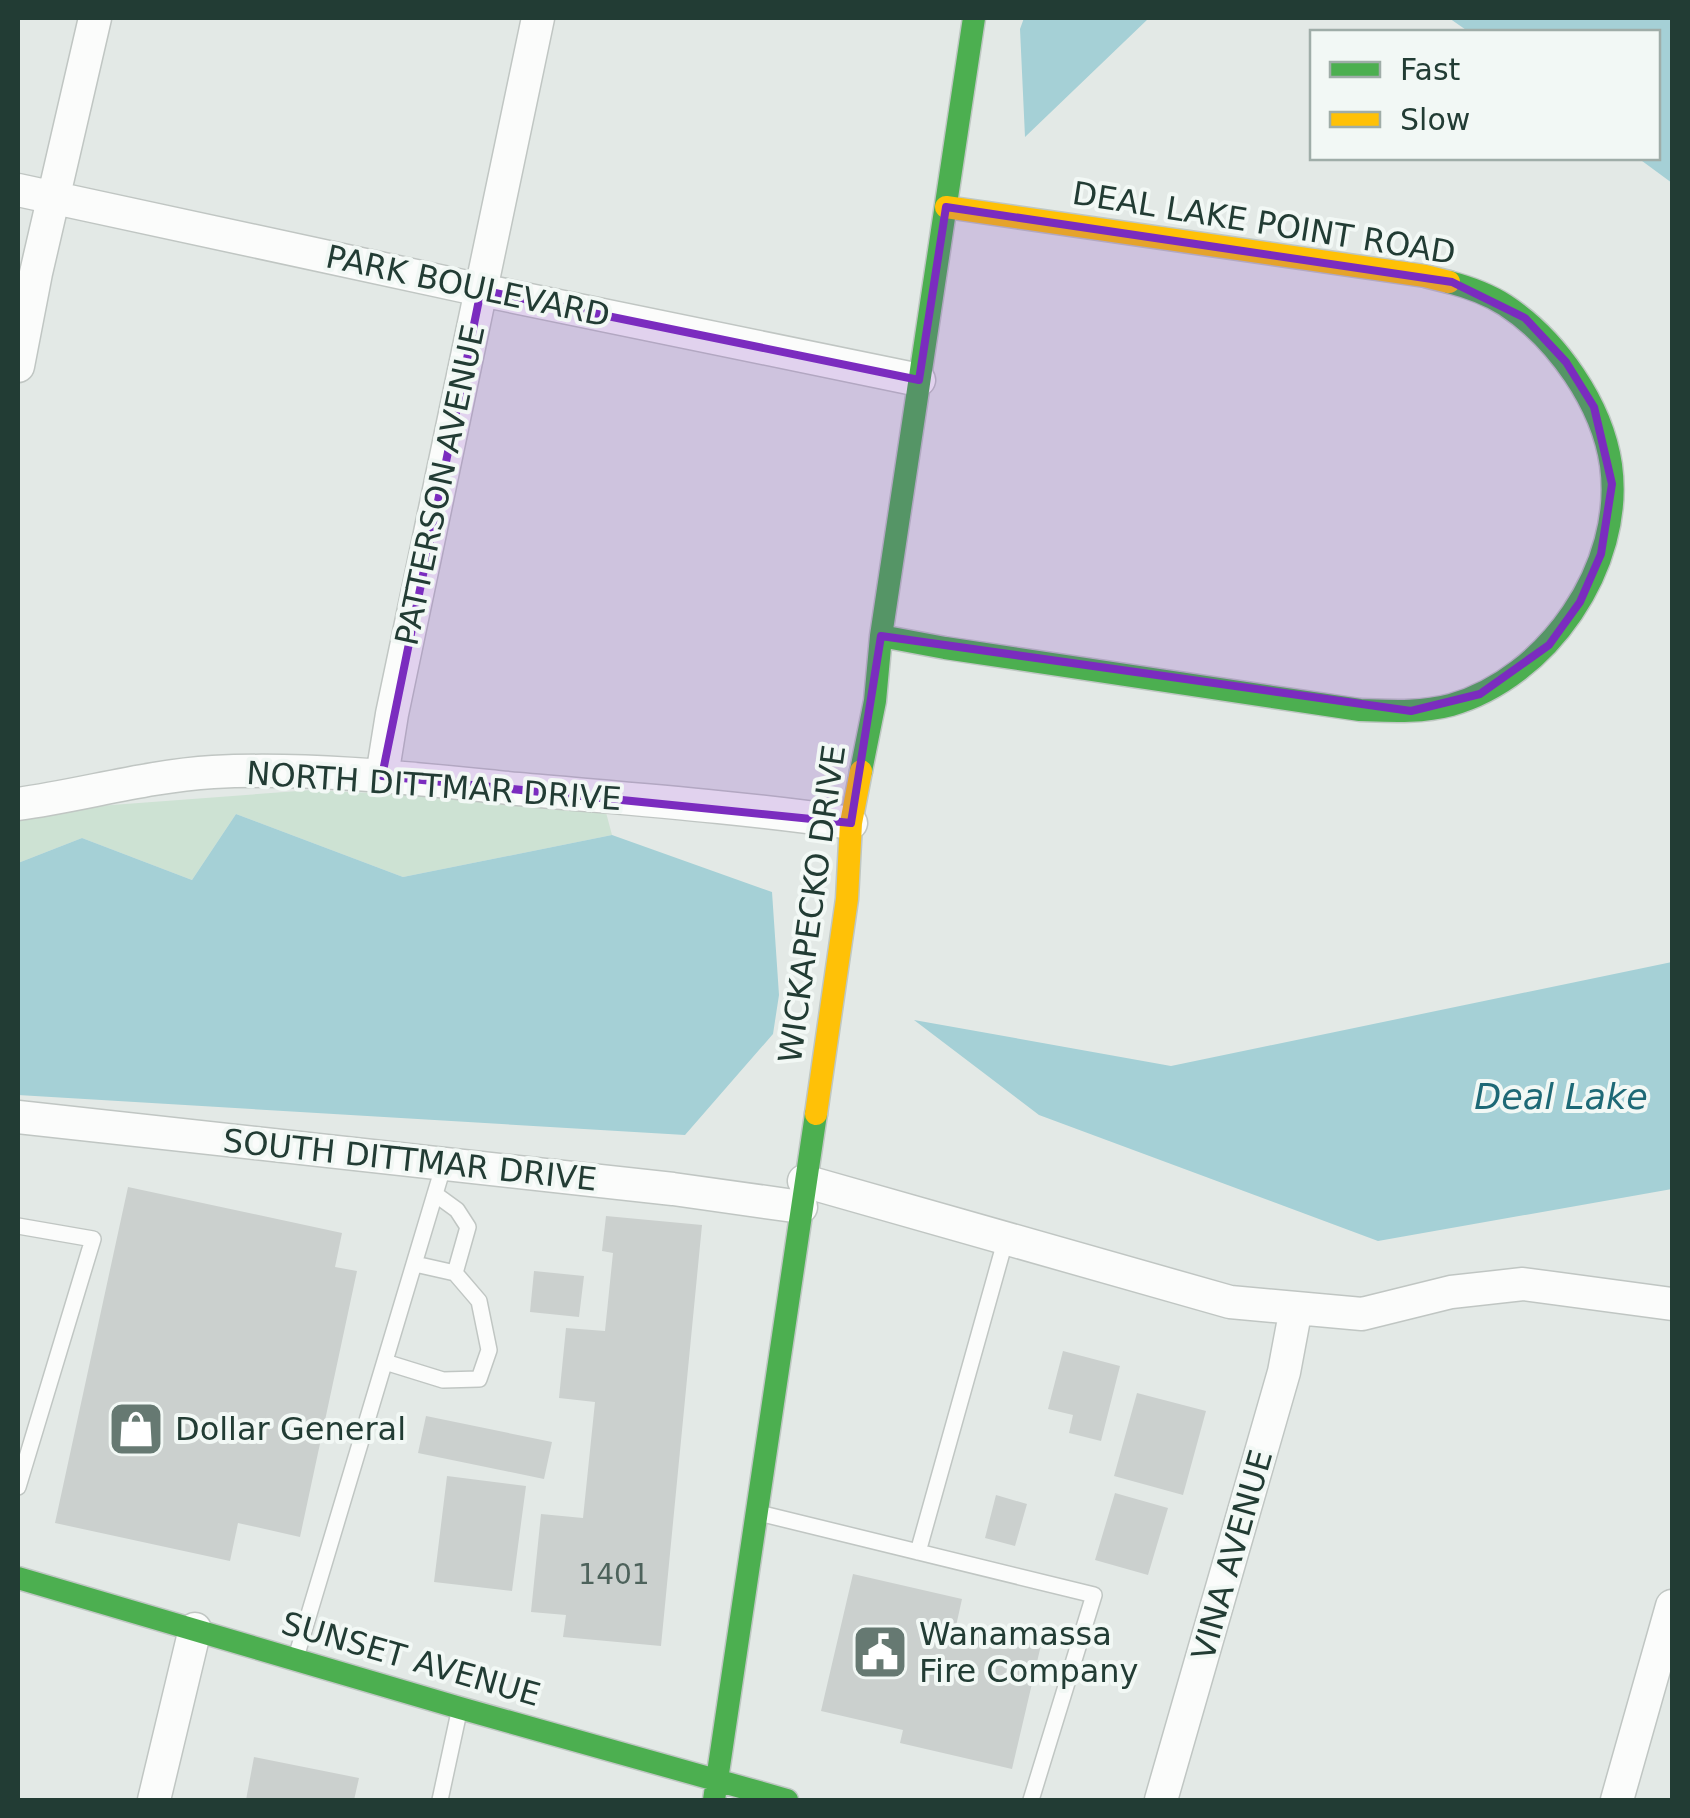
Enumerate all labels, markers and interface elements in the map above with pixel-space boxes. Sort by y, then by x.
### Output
legend [1310,30,1660,160]
text: Fast [1400,52,1461,87]
text: Slow [1400,102,1470,137]
street label: DEAL LAKE POINT ROAD [1070,174,1458,272]
street label: PARK BOULEVARD [323,237,613,335]
street label: PATTERSON AVENUE [387,321,493,649]
street label: WICKAPECKO DRIVE [771,743,853,1065]
street label: NORTH DITTMAR DRIVE [245,754,623,818]
water label: Deal Lake [1474,1077,1648,1117]
street label: SOUTH DITTMAR DRIVE [221,1121,599,1199]
shop icon: Dollar General [106,1399,166,1459]
place label: Dollar General [175,1410,406,1448]
street label: VINA AVENUE [1184,1446,1280,1664]
house number: 1401 [578,1558,650,1591]
street label: SUNSET AVENUE [277,1604,545,1714]
place label: Wanamassa Fire Company [919,1615,1139,1690]
public building icon: Wanamassa Fire Company [850,1622,910,1682]

